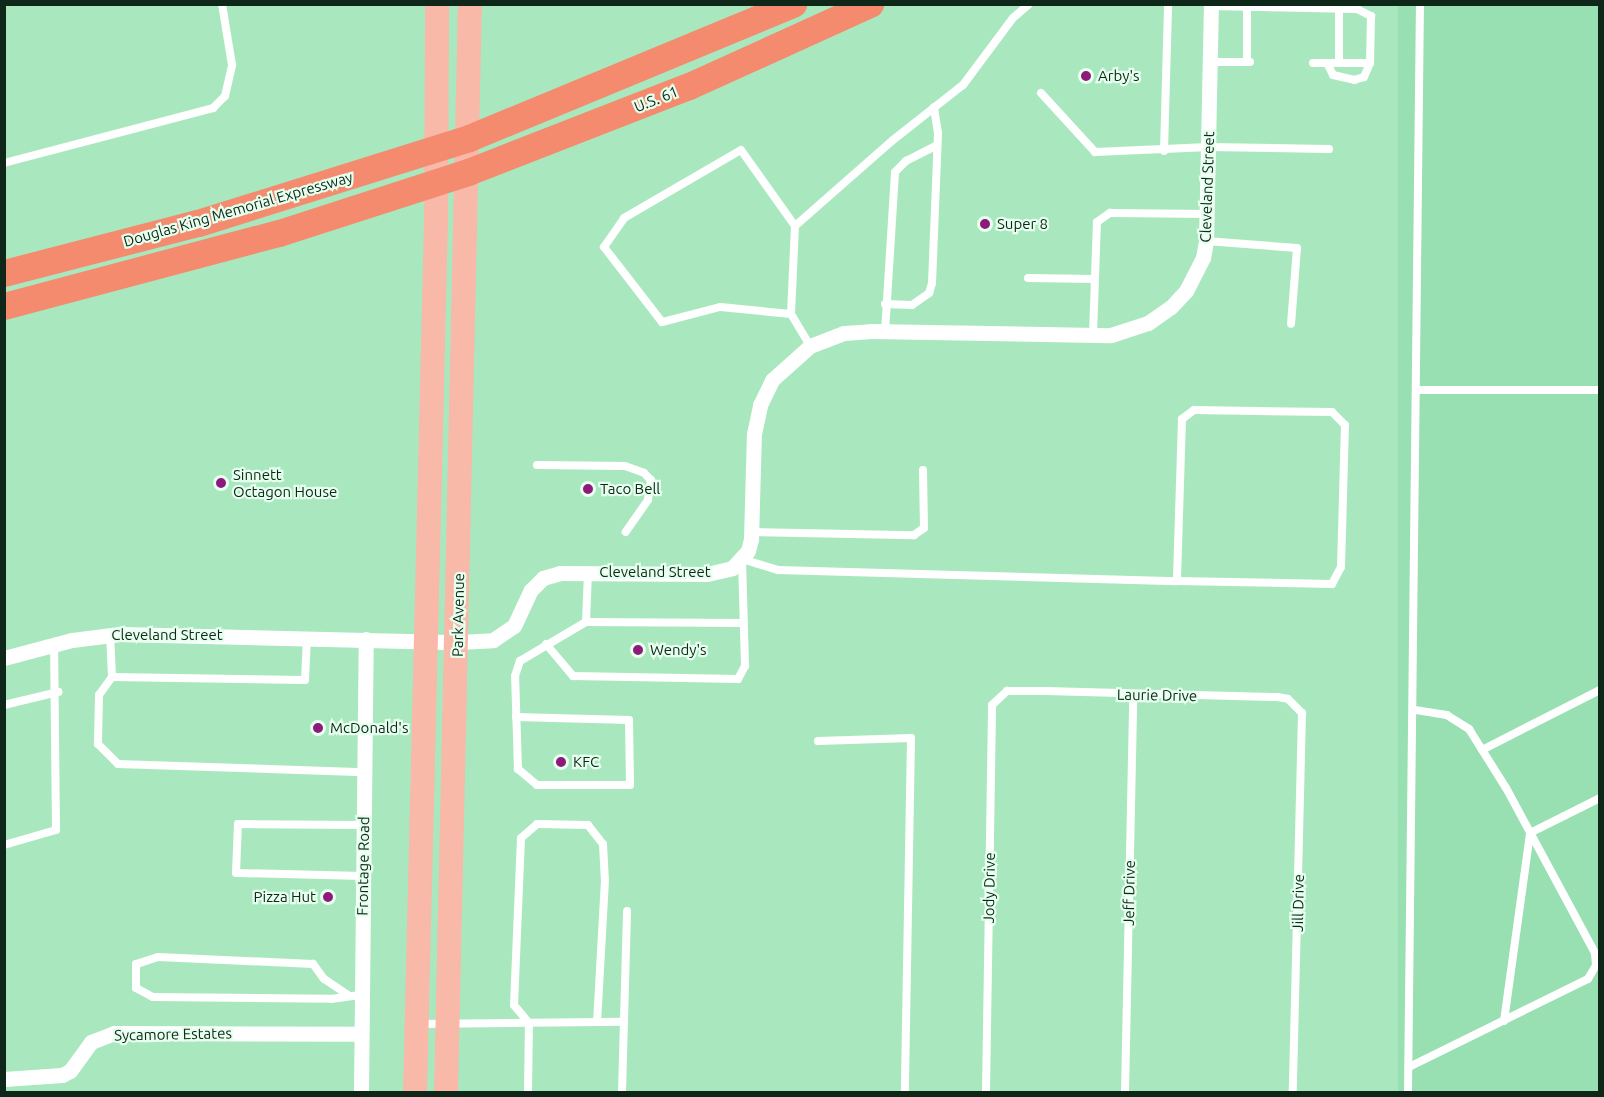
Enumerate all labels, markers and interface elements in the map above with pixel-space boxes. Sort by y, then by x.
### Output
place label: Arby's [1098,67,1140,85]
marker: Arby's [1079,69,1093,83]
street label: U.S. 61 [631,82,681,116]
street label: Cleveland Street [1196,131,1218,243]
street label: Douglas King Memorial Expressway [121,168,355,250]
place label: Super 8 [997,215,1048,233]
marker: Super 8 [978,217,992,231]
place label: Sinnett Octagon House [233,465,337,500]
marker: Sinnett Octagon House [214,476,228,490]
place label: Taco Bell [600,480,660,498]
marker: Taco Bell [581,482,595,496]
street label: Cleveland Street [599,563,711,581]
street label: Park Avenue [448,573,468,657]
street label: Cleveland Street [111,626,223,644]
place label: Wendy's [650,641,707,659]
marker: Wendy's [631,643,645,657]
street label: Laurie Drive [1117,685,1197,705]
place label: McDonald's [330,719,408,737]
marker: McDonald's [311,721,325,735]
place label: KFC [573,753,599,771]
marker: KFC [554,755,568,769]
street label: Frontage Road [353,816,373,916]
street label: Jody Drive [979,852,999,924]
street label: Jeff Drive [1119,860,1139,926]
street label: Jill Drive [1288,874,1308,932]
place label: Pizza Hut [254,888,316,906]
marker: Pizza Hut [321,890,335,904]
street label: Sycamore Estates [114,1024,232,1044]

